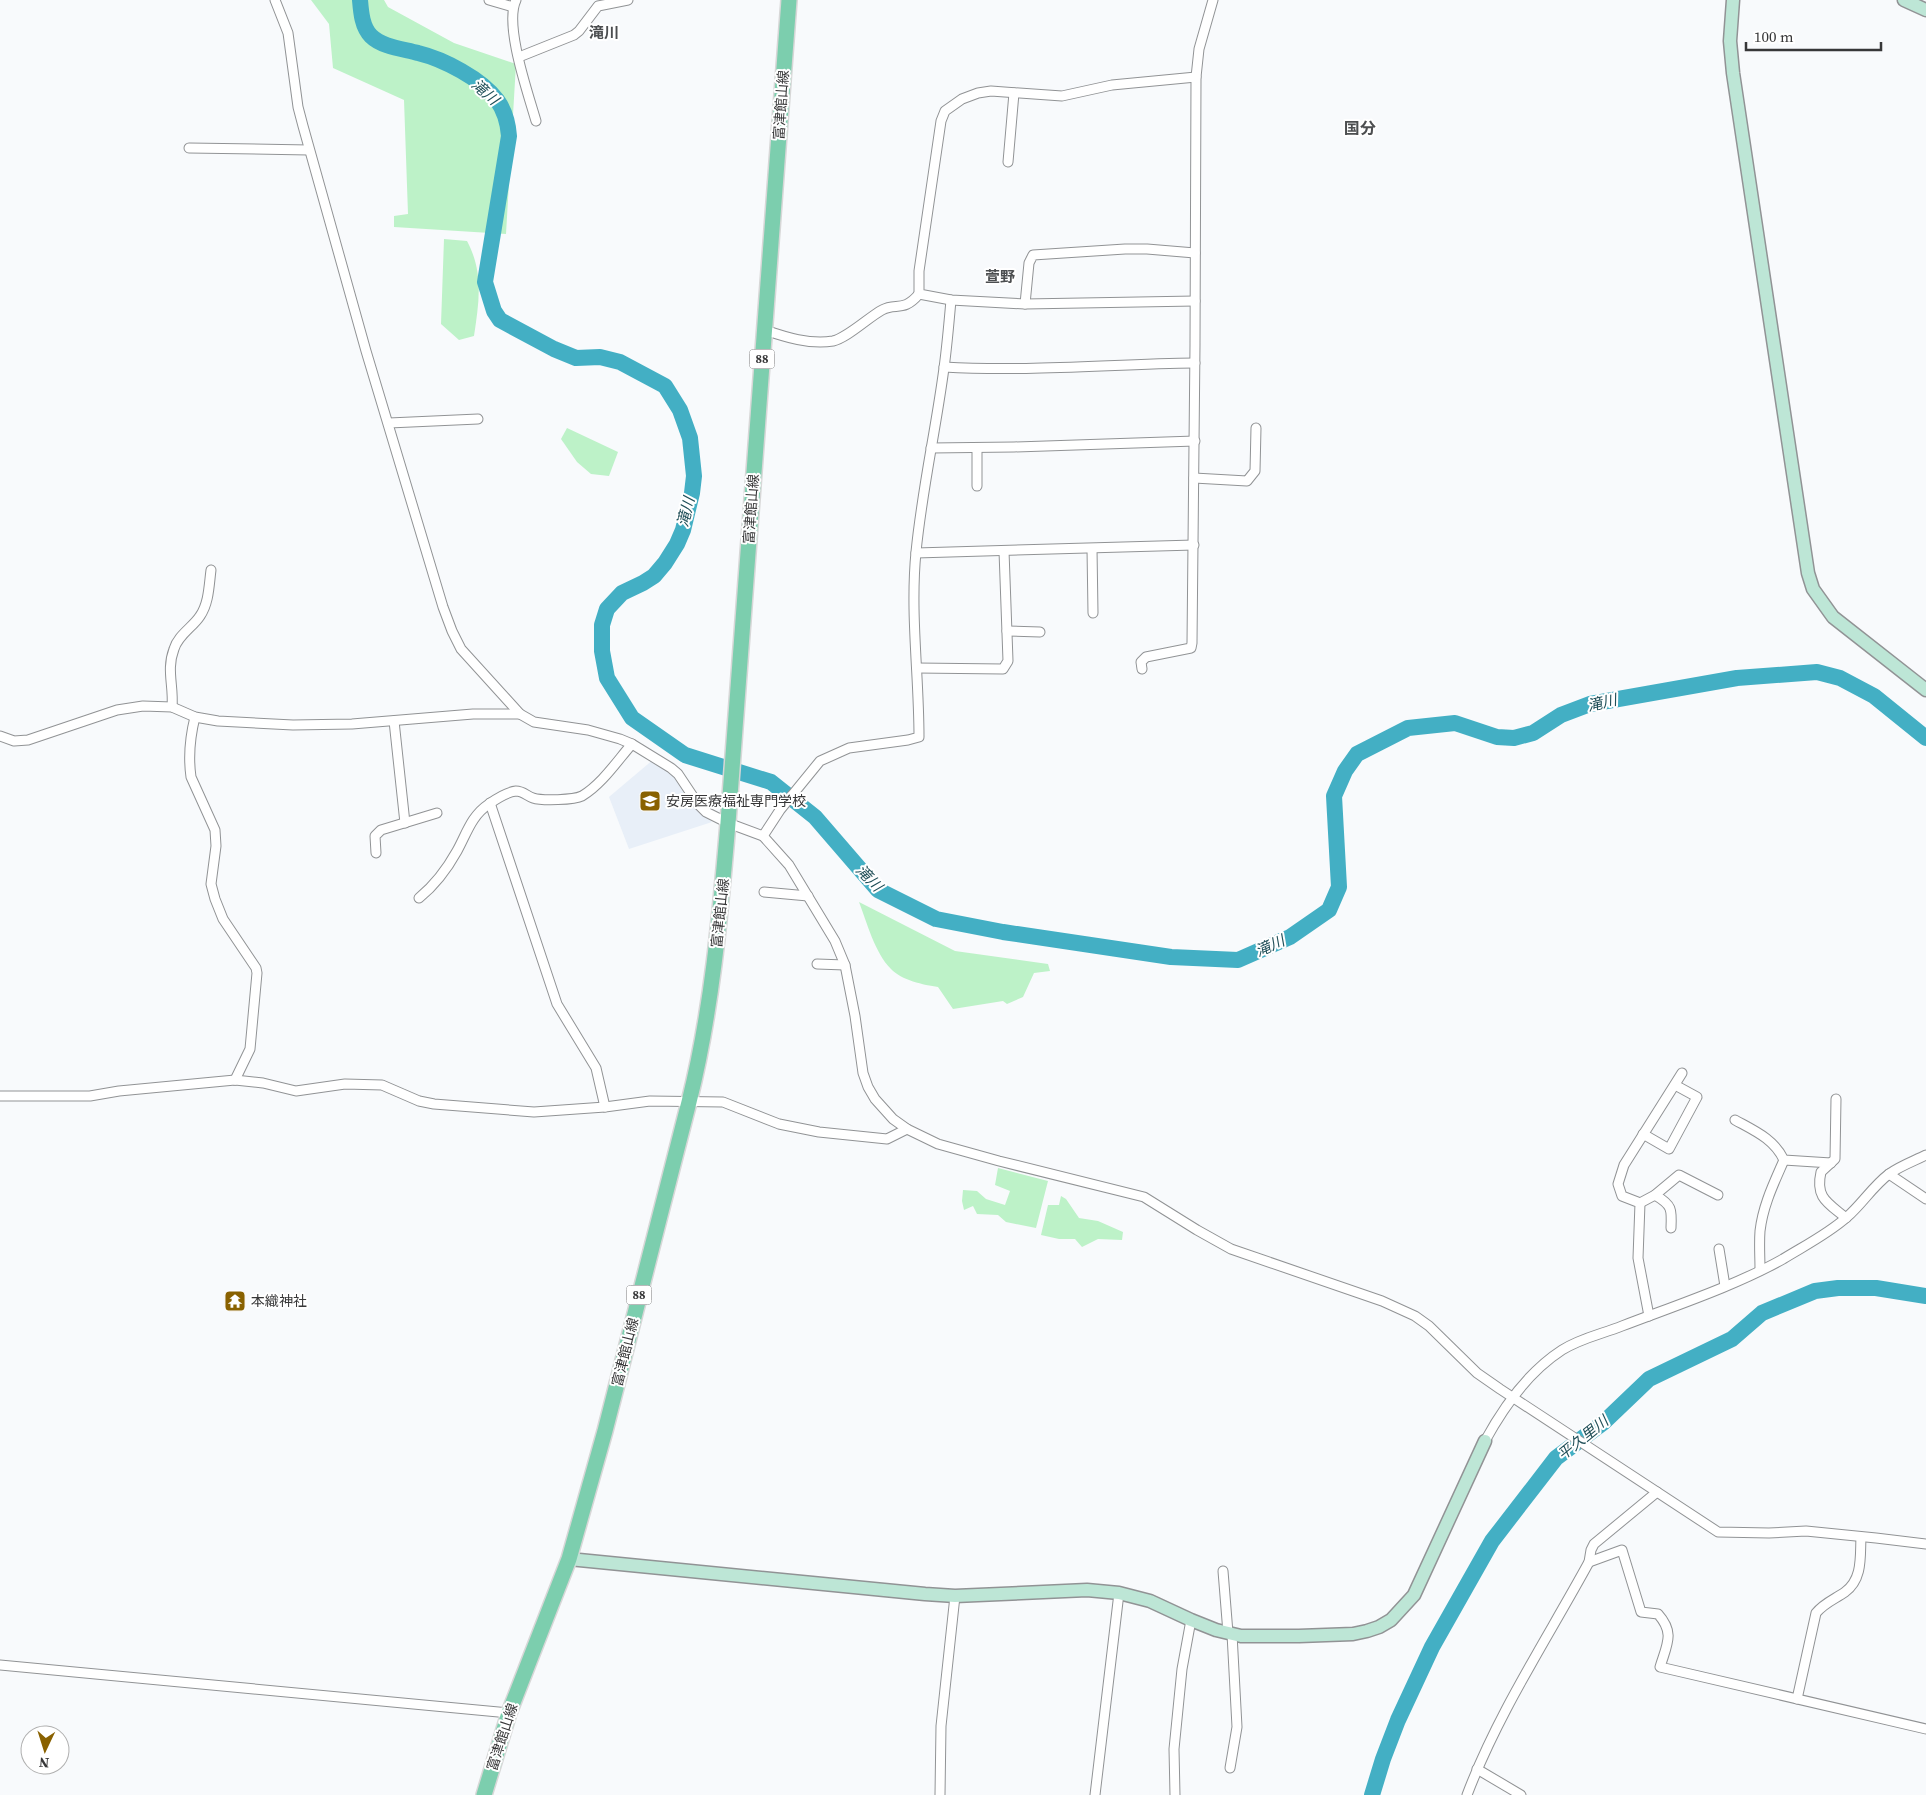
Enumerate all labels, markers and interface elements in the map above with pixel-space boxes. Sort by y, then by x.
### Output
scale bar [1746,20,1881,52]
district label: 滝川 [589,22,619,43]
text: 100 m [1754,26,1794,47]
street label: 富津館山線 [769,69,793,141]
water label: 滝川 [467,74,505,111]
district label: 国分 [1344,117,1376,139]
district label: 萱野 [985,266,1015,287]
road number: 88 [750,349,774,368]
street label: 富津館山線 [739,473,763,545]
water label: 滝川 [672,493,700,529]
water label: 滝川 [1585,688,1621,716]
school or university icon: 安房医療福祉専門学校 [638,789,662,813]
place label: 安房医療福祉専門学校 [666,791,806,811]
water label: 滝川 [851,860,889,897]
street label: 富津館山線 [706,877,734,949]
water label: 滝川 [1252,929,1290,961]
road number: 88 [626,1286,652,1304]
temple icon: 本織神社 [223,1289,247,1313]
place label: 本織神社 [251,1291,307,1311]
street label: 富津館山線 [607,1316,643,1388]
water label: 平久里川 [1553,1409,1614,1465]
street label: 富津館山線 [482,1701,522,1773]
north arrow [20,1725,70,1775]
text: N [38,1753,50,1773]

